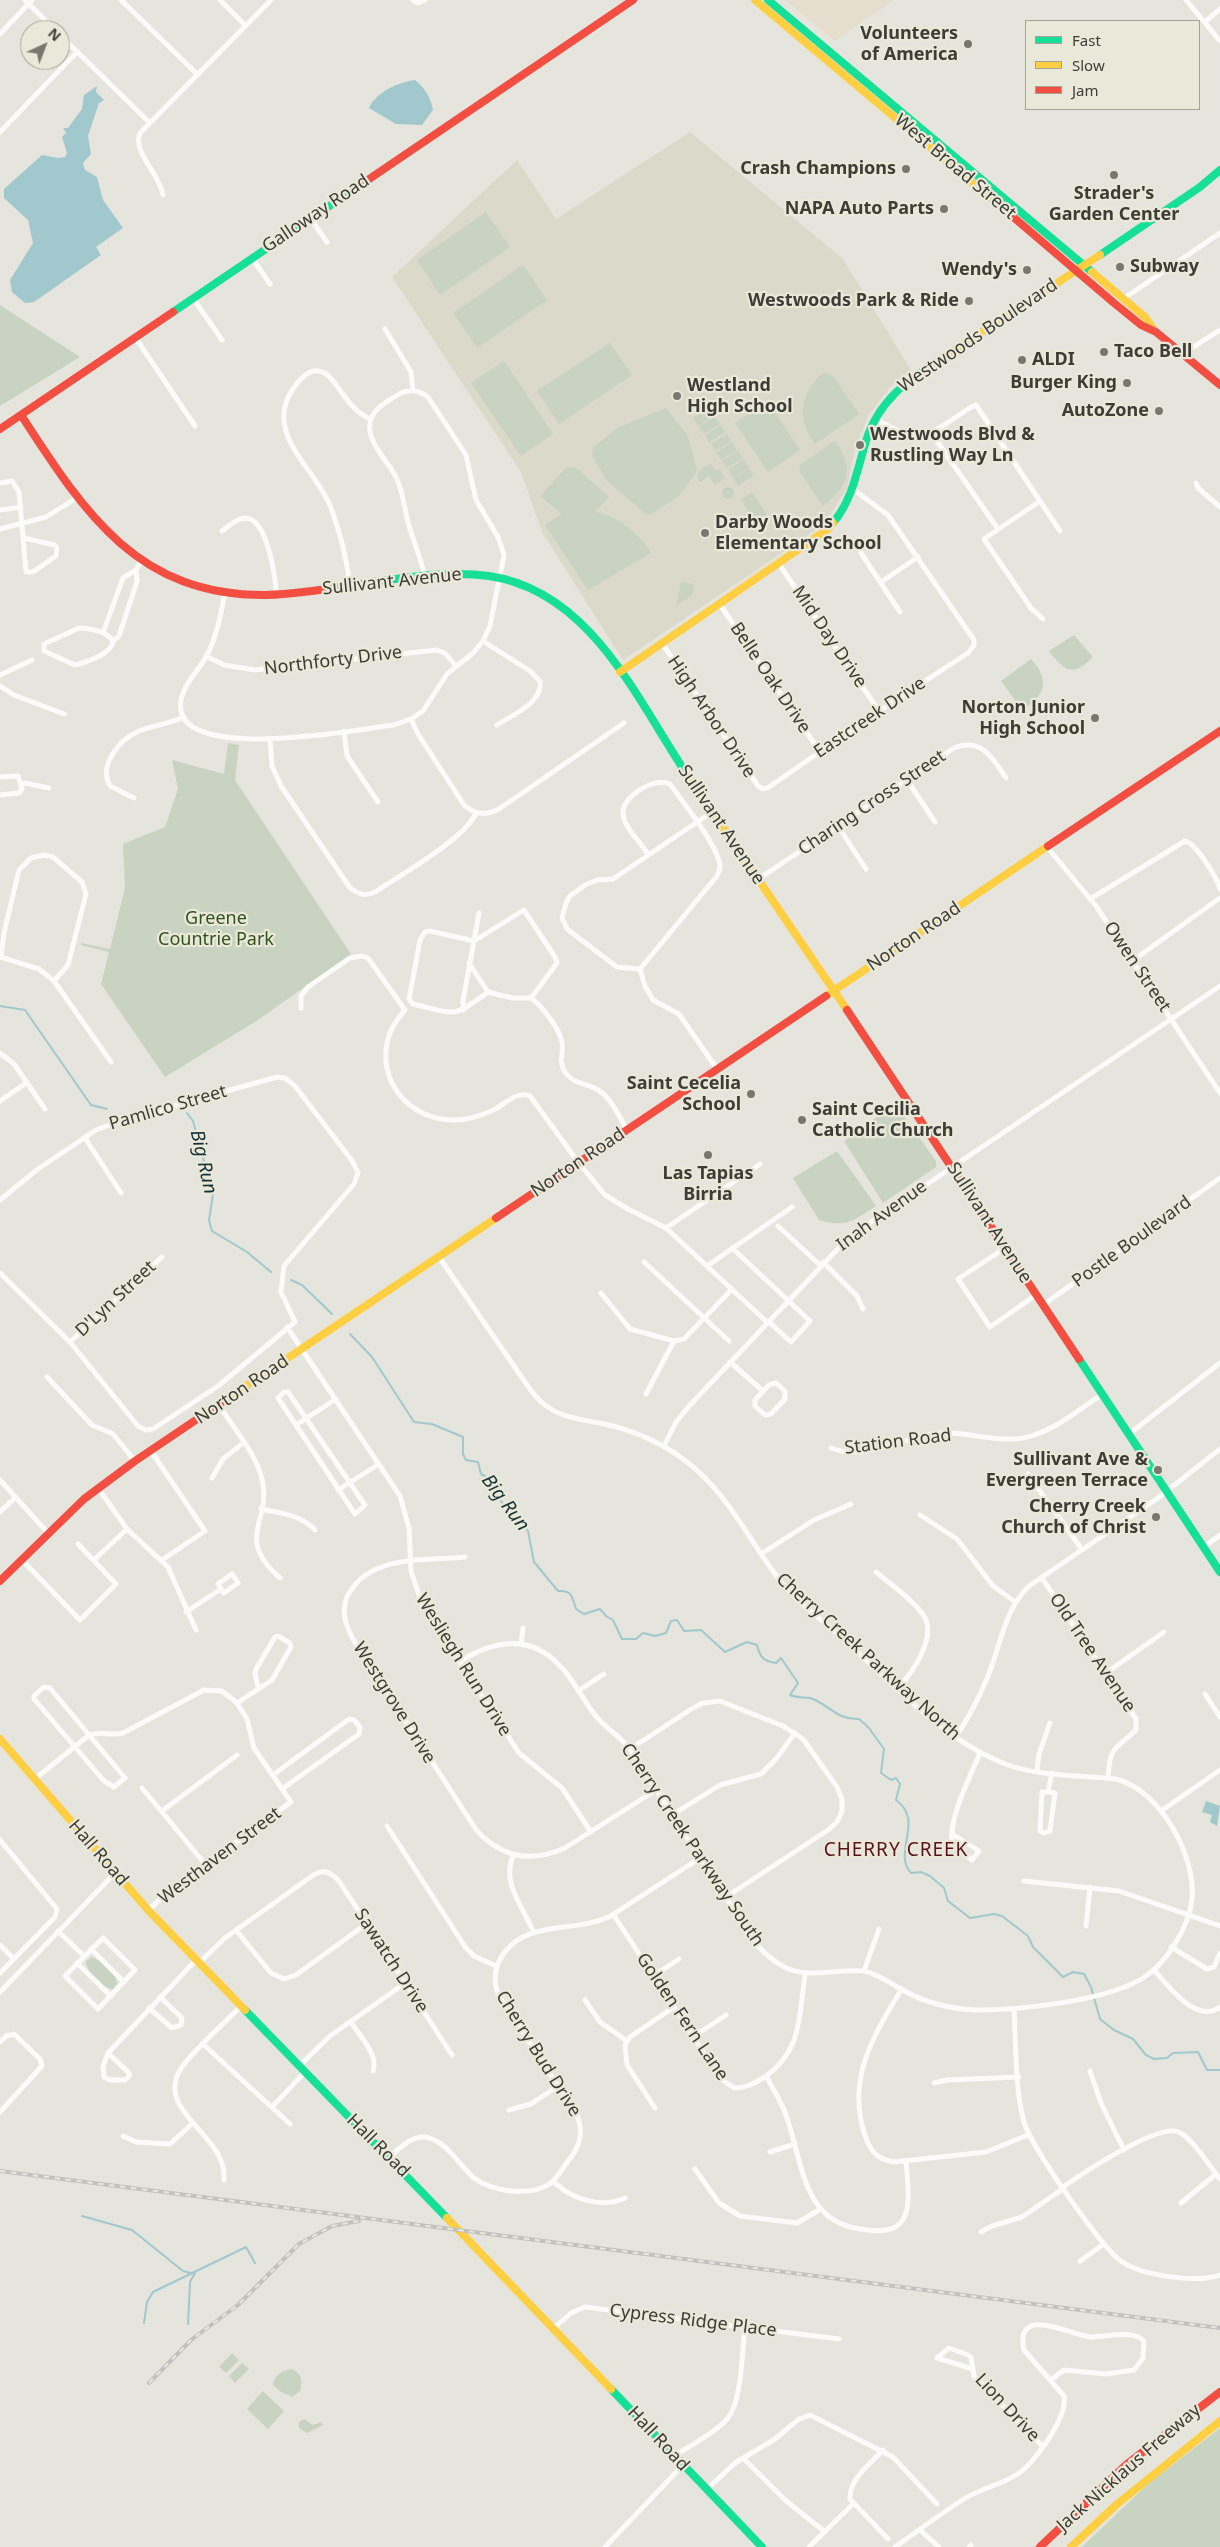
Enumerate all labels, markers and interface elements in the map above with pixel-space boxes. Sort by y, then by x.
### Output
north arrow [20,20,70,70]
legend [1025,20,1200,110]
place label: Volunteers of America [860,23,958,66]
text: N [44,24,66,45]
text: Fast [1072,30,1101,50]
marker: Volunteers of America [962,38,974,50]
text: Slow [1072,55,1105,75]
text: Jam [1072,80,1099,100]
street label: West Broad Street [890,110,1020,224]
place label: Crash Champions [740,158,896,180]
marker: Crash Champions [900,163,912,175]
marker: Strader's Garden Center [1108,169,1120,181]
street label: Galloway Road [258,170,374,258]
place label: Strader's Garden Center [1049,183,1179,225]
place label: NAPA Auto Parts [785,198,934,220]
marker: NAPA Auto Parts [938,203,950,215]
place label: Subway [1130,256,1199,278]
place label: Wendy's [942,259,1017,281]
marker: Subway [1114,261,1126,273]
marker: Wendy's [1021,264,1033,276]
street label: Westwoods Boulevard [894,275,1062,397]
place label: Westwoods Park & Ride [748,290,959,312]
marker: Westwoods Park & Ride [963,295,975,307]
place label: Taco Bell [1114,341,1192,363]
marker: Taco Bell [1098,346,1110,358]
place label: ALDI [1032,349,1075,371]
marker: ALDI [1016,354,1028,366]
place label: Burger King [1010,372,1117,394]
place label: Westland High School [687,375,793,418]
marker: Burger King [1121,377,1133,389]
marker: Westland High School [671,390,683,402]
place label: AutoZone [1062,400,1149,422]
marker: AutoZone [1153,405,1165,417]
place label: Westwoods Blvd & Rustling Way Ln [870,424,1035,466]
marker: Westwoods Blvd & Rustling Way Ln [854,439,866,451]
place label: Darby Woods Elementary School [715,512,882,554]
marker: Darby Woods Elementary School [699,527,711,539]
street label: Sullivant Avenue [321,564,463,600]
street label: Mid Day Drive [787,582,871,692]
street label: Belle Oak Drive [725,619,815,737]
street label: Northforty Drive [263,642,403,680]
street label: High Arbor Drive [662,652,760,782]
street label: Eastcreek Drive [810,673,930,763]
place label: Norton Junior High School [962,697,1085,740]
marker: Norton Junior High School [1089,712,1101,724]
street label: Charing Cross Street [794,746,950,860]
street label: Sullivant Avenue [673,761,769,889]
street label: Norton Road [863,898,965,976]
park label: Greene Countrie Park [158,908,274,951]
street label: Owen Street [1099,918,1175,1016]
place label: Saint Cecelia School [627,1073,741,1116]
street label: Pamlico Street [107,1081,229,1135]
marker: Saint Cecelia School [745,1088,757,1100]
place label: Saint Cecilia Catholic Church [812,1099,953,1142]
marker: Saint Cecilia Catholic Church [796,1114,808,1126]
street label: Norton Road [527,1124,629,1202]
water label: Big Run [185,1128,221,1196]
marker: Las Tapias Birria [702,1149,714,1161]
street label: Sullivant Avenue [942,1159,1036,1287]
place label: Las Tapias Birria [663,1163,753,1206]
street label: Inah Avenue [833,1176,931,1256]
street label: Postle Boulevard [1068,1192,1196,1292]
street label: D'Lyn Street [71,1256,161,1342]
street label: Norton Road [191,1351,293,1429]
street label: Station Road [843,1425,953,1459]
place label: Sullivant Ave & Evergreen Terrace [986,1449,1148,1492]
marker: Sullivant Ave & Evergreen Terrace [1152,1464,1164,1476]
water label: Big Run [476,1470,534,1536]
place label: Cherry Creek Church of Christ [1001,1496,1146,1538]
marker: Cherry Creek Church of Christ [1150,1511,1162,1523]
street label: Cherry Creek Parkway North [772,1569,964,1745]
street label: Old Tree Avenue [1044,1589,1140,1717]
street label: Wesliegh Run Drive [410,1590,516,1740]
street label: Westgrove Drive [348,1638,440,1768]
street label: Cherry Creek Parkway South [616,1739,768,1951]
street label: Westhaven Street [154,1803,286,1909]
street label: Hall Road [63,1815,133,1891]
district label: CHERRY CREEK [822,1840,970,1862]
street label: Sawatch Drive [349,1905,433,2017]
street label: Golden Fern Lane [631,1949,733,2085]
street label: Cherry Bud Drive [491,1987,585,2121]
street label: Hall Road [342,2110,414,2182]
street label: Cypress Ridge Place [608,2300,778,2342]
street label: Lion Drive [970,2369,1044,2447]
street label: Jack Nicklaus Freeway [1053,2400,1205,2536]
street label: Hall Road [623,2402,693,2476]

